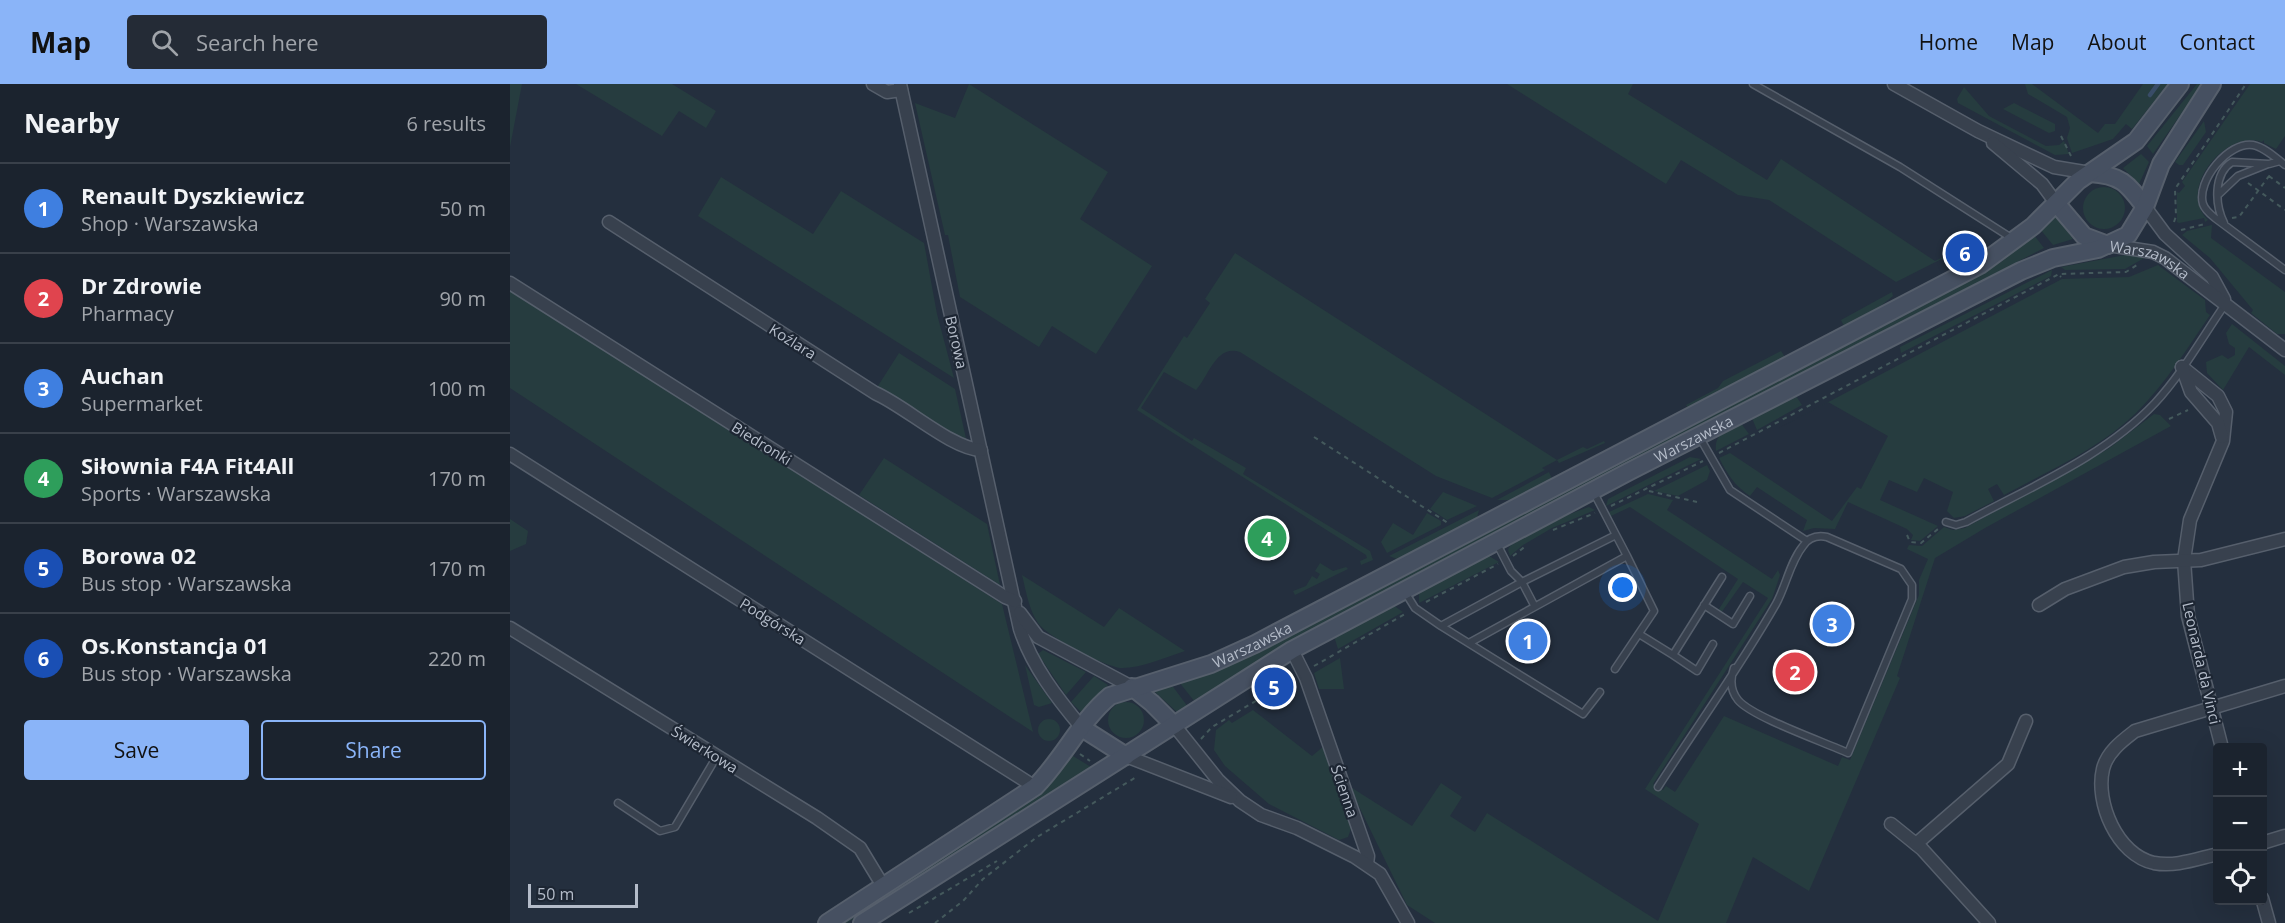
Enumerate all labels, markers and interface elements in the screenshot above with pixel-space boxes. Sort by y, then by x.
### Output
search box [127,15,547,69]
text: Map [30,23,91,61]
icon: search [148,26,181,59]
text: Search here [196,27,319,57]
text: Home [1919,28,1978,56]
text: Map [2011,28,2054,56]
text: About [2087,28,2147,56]
text: Contact [2180,28,2255,56]
text: Nearby [24,105,119,141]
text: 6 results [406,110,486,137]
text: Renault Dyszkiewicz [81,180,304,210]
text: 1 [38,195,49,222]
text: 50 m [439,195,486,222]
text: Shop · Warszawska [81,210,259,237]
pin: 6 [1946,230,1984,276]
street label: Warszawska [2108,235,2194,284]
text: Dr Zdrowie [81,270,202,300]
text: 2 [38,285,49,312]
text: 90 m [439,285,486,312]
text: Pharmacy [81,300,174,327]
street label: Borowa [941,314,973,370]
street label: Koźlara [766,319,820,363]
text: Auchan [81,360,164,390]
text: 3 [38,375,49,402]
text: 100 m [428,375,486,402]
text: Supermarket [81,390,203,417]
street label: Warszawska [1651,410,1736,467]
street label: Biedronki [728,417,796,469]
text: Siłownia F4A Fit4All [81,450,294,480]
text: 4 [38,465,49,492]
text: 170 m [428,465,486,492]
text: Sports · Warszawska [81,480,271,507]
pin: 4 [1248,516,1287,560]
text: Borowa 02 [81,540,196,570]
text: 5 [38,555,49,582]
text: 170 m [428,555,486,582]
text: Bus stop · Warszawska [81,570,292,597]
your location [1608,573,1637,602]
street label: Podgórska [736,593,810,649]
street label: Leonarda da Vinci [2178,600,2226,726]
pin: 3 [1812,602,1852,646]
street label: Warszawska [1209,617,1295,672]
pin: 1 [1508,618,1548,664]
text: Os.Konstancja 01 [81,630,269,660]
text: 6 [38,645,49,672]
text: 220 m [428,645,486,672]
pin: 2 [1776,650,1814,694]
text: Bus stop · Warszawska [81,660,292,687]
pin: 5 [1254,664,1293,710]
button: Save [24,720,249,780]
button: Share [261,720,486,780]
street label: Świerkowa [668,721,742,777]
map controls [2213,743,2267,905]
button: + [2213,743,2267,797]
street label: Ścienna [1327,762,1363,820]
button: − [2213,797,2267,851]
button: locate [2213,851,2267,905]
scale bar [528,881,638,908]
text: 50 m [537,883,574,905]

